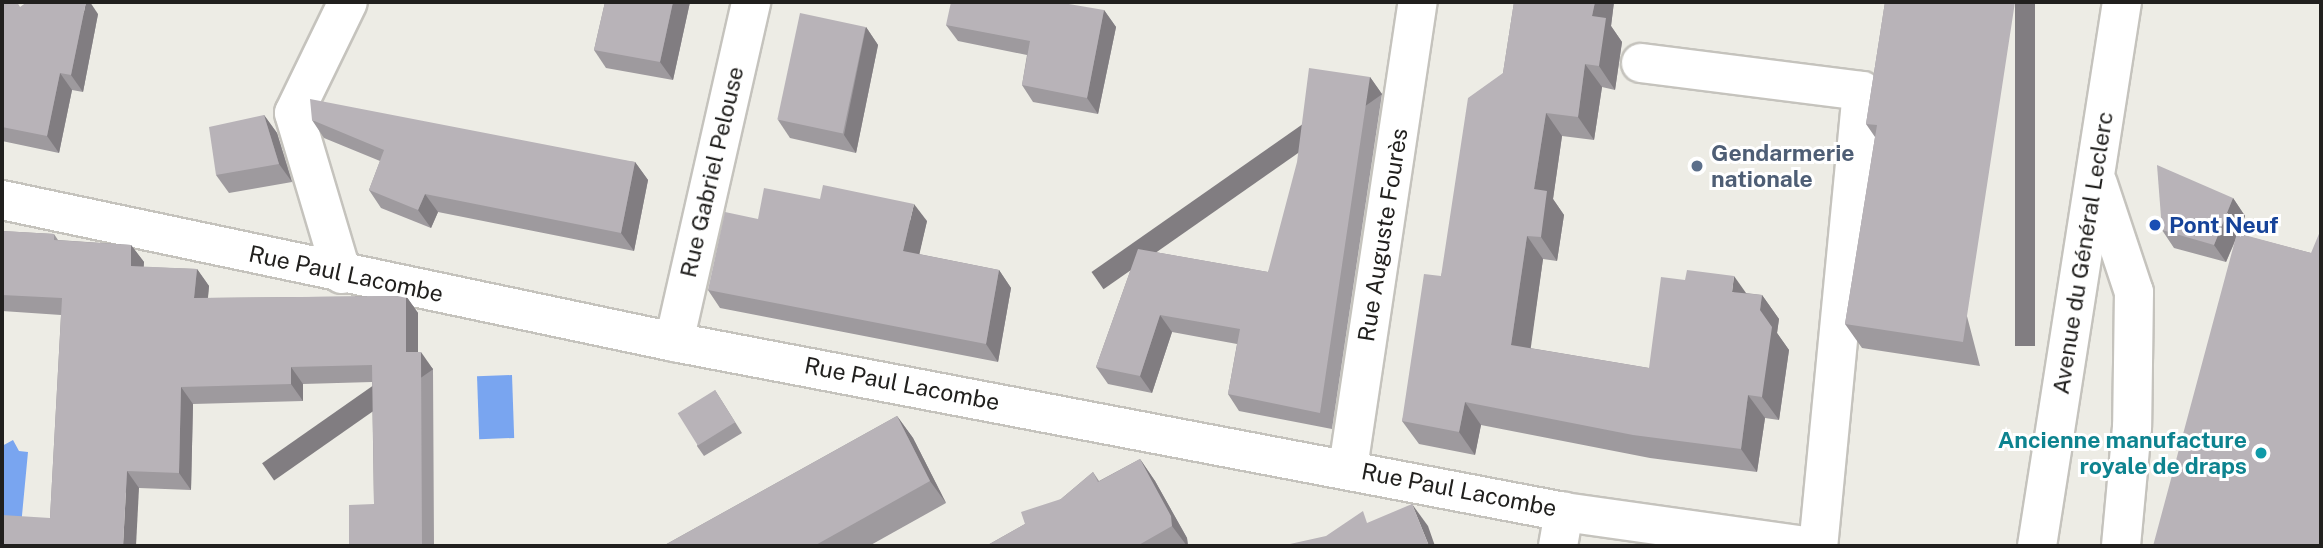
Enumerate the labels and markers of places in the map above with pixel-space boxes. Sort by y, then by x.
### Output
place label: Gendarmerie nationale [1711,139,1855,193]
marker: Gendarmerie nationale [1689,158,1705,174]
place label: Pont Neuf [2169,211,2278,239]
marker: Pont Neuf [2147,217,2163,233]
place label: Ancienne manufacture royale de draps [1998,426,2247,480]
marker: Ancienne manufacture royale de draps [2253,445,2269,461]

